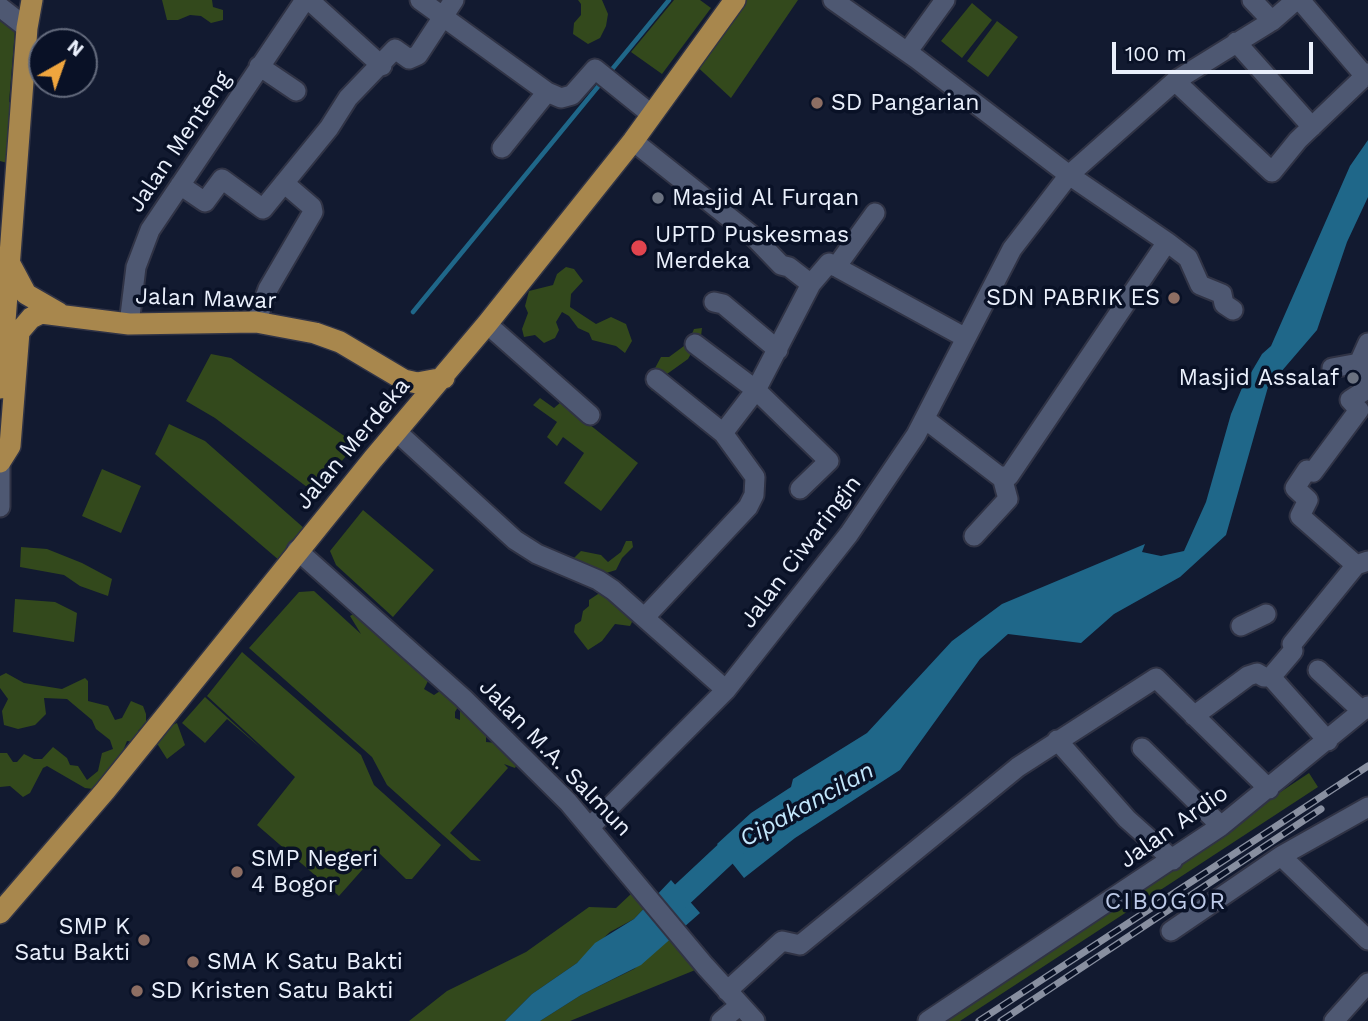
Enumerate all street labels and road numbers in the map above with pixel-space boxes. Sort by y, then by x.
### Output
street label: Jalan Menteng [123,66,237,218]
street label: Jalan Mawar [135,283,277,315]
street label: Jalan Merdeka [290,373,416,515]
street label: Jalan Ciwaringin [735,470,867,634]
street label: Jalan M.A. Salmun [473,674,637,842]
street label: Jalan Ardio [1114,779,1234,875]

